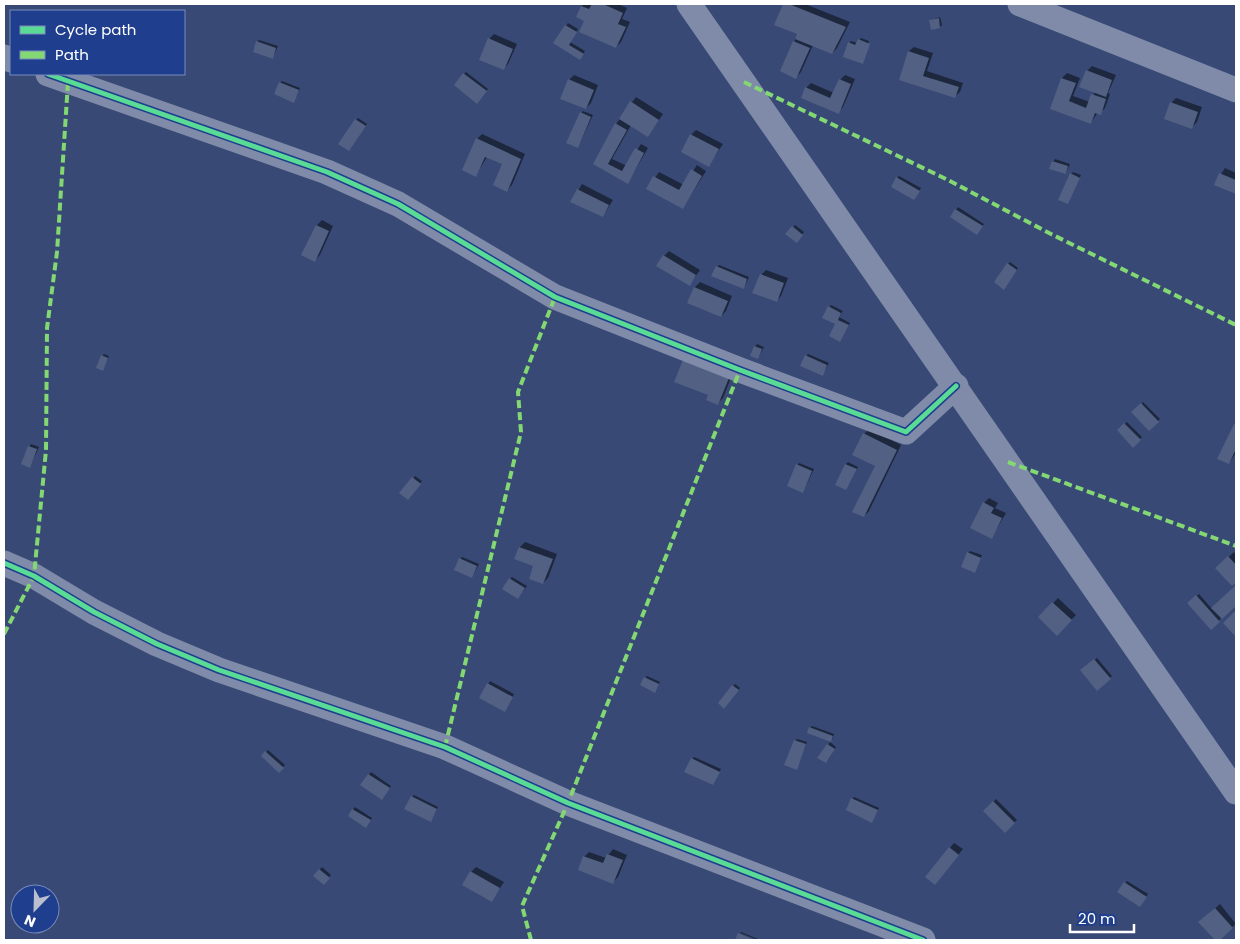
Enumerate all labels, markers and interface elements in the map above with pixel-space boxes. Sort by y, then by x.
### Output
legend [10,10,185,75]
text: Cycle path [55,19,136,40]
text: Path [55,44,89,65]
north arrow [10,884,60,934]
scale bar [1070,902,1134,934]
text: 20 m [1078,908,1116,929]
text: N [21,910,39,932]

